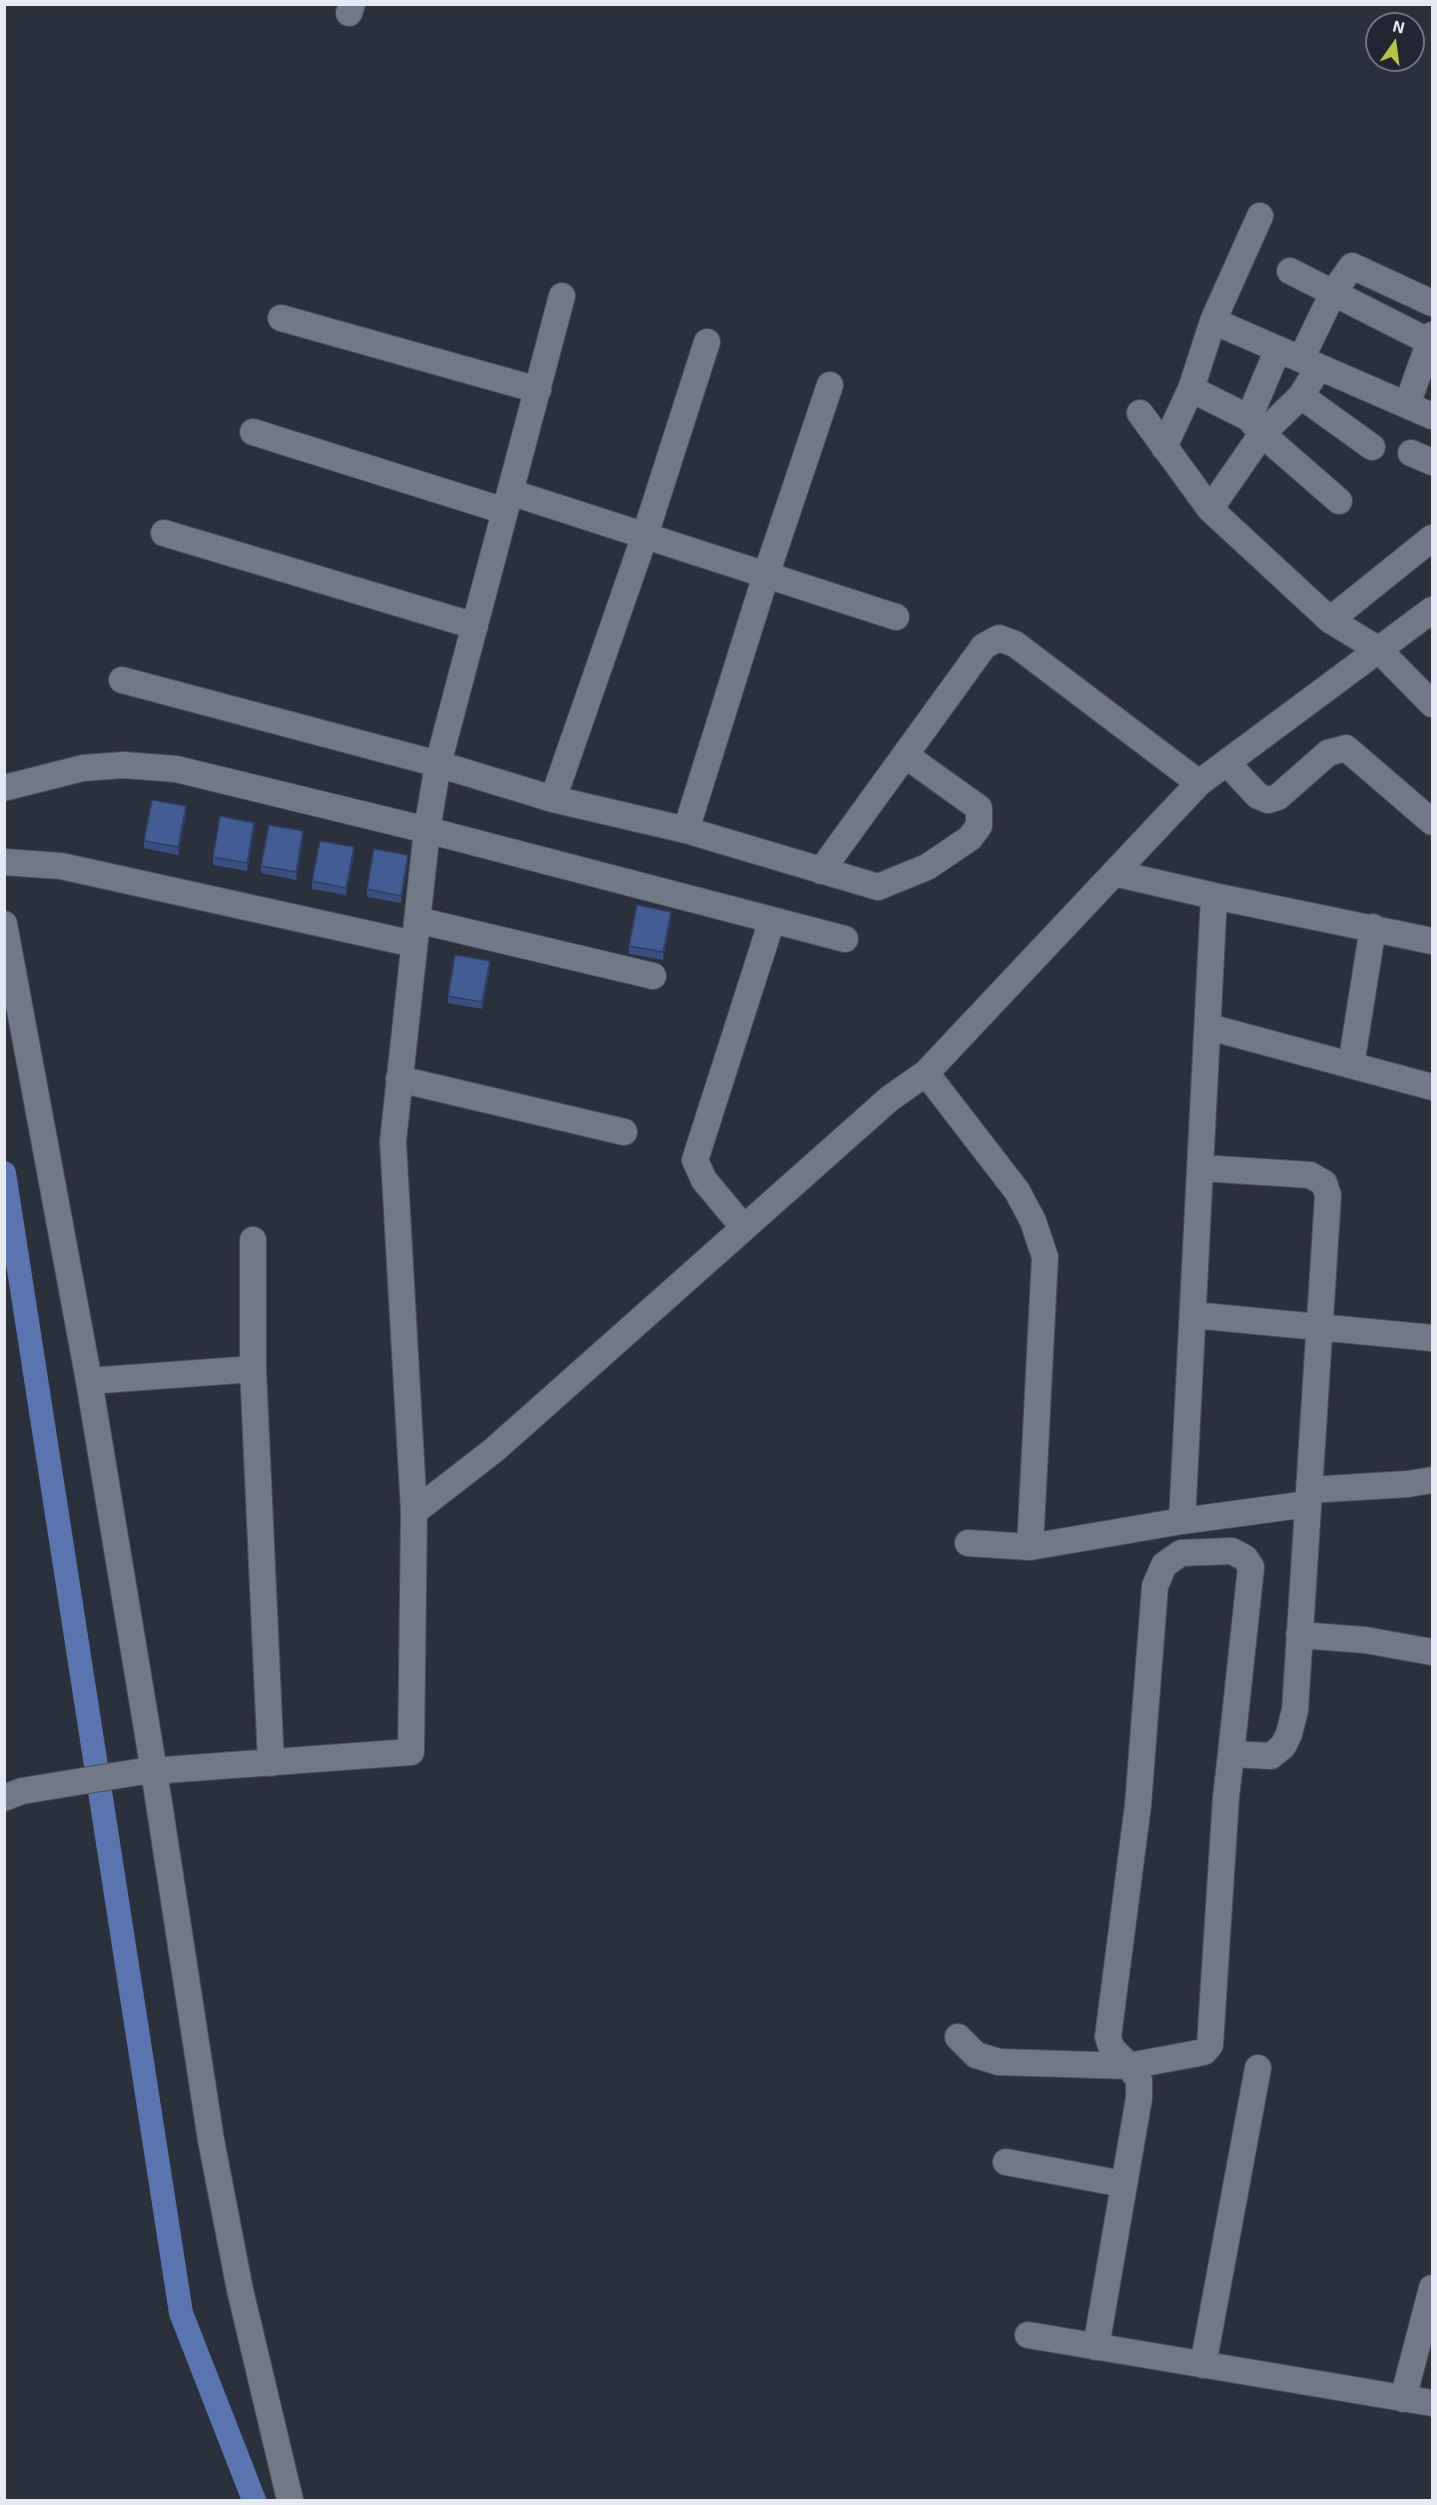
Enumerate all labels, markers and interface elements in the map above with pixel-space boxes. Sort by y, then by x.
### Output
north arrow [1365,12,1425,72]
text: N [1391,15,1407,37]

